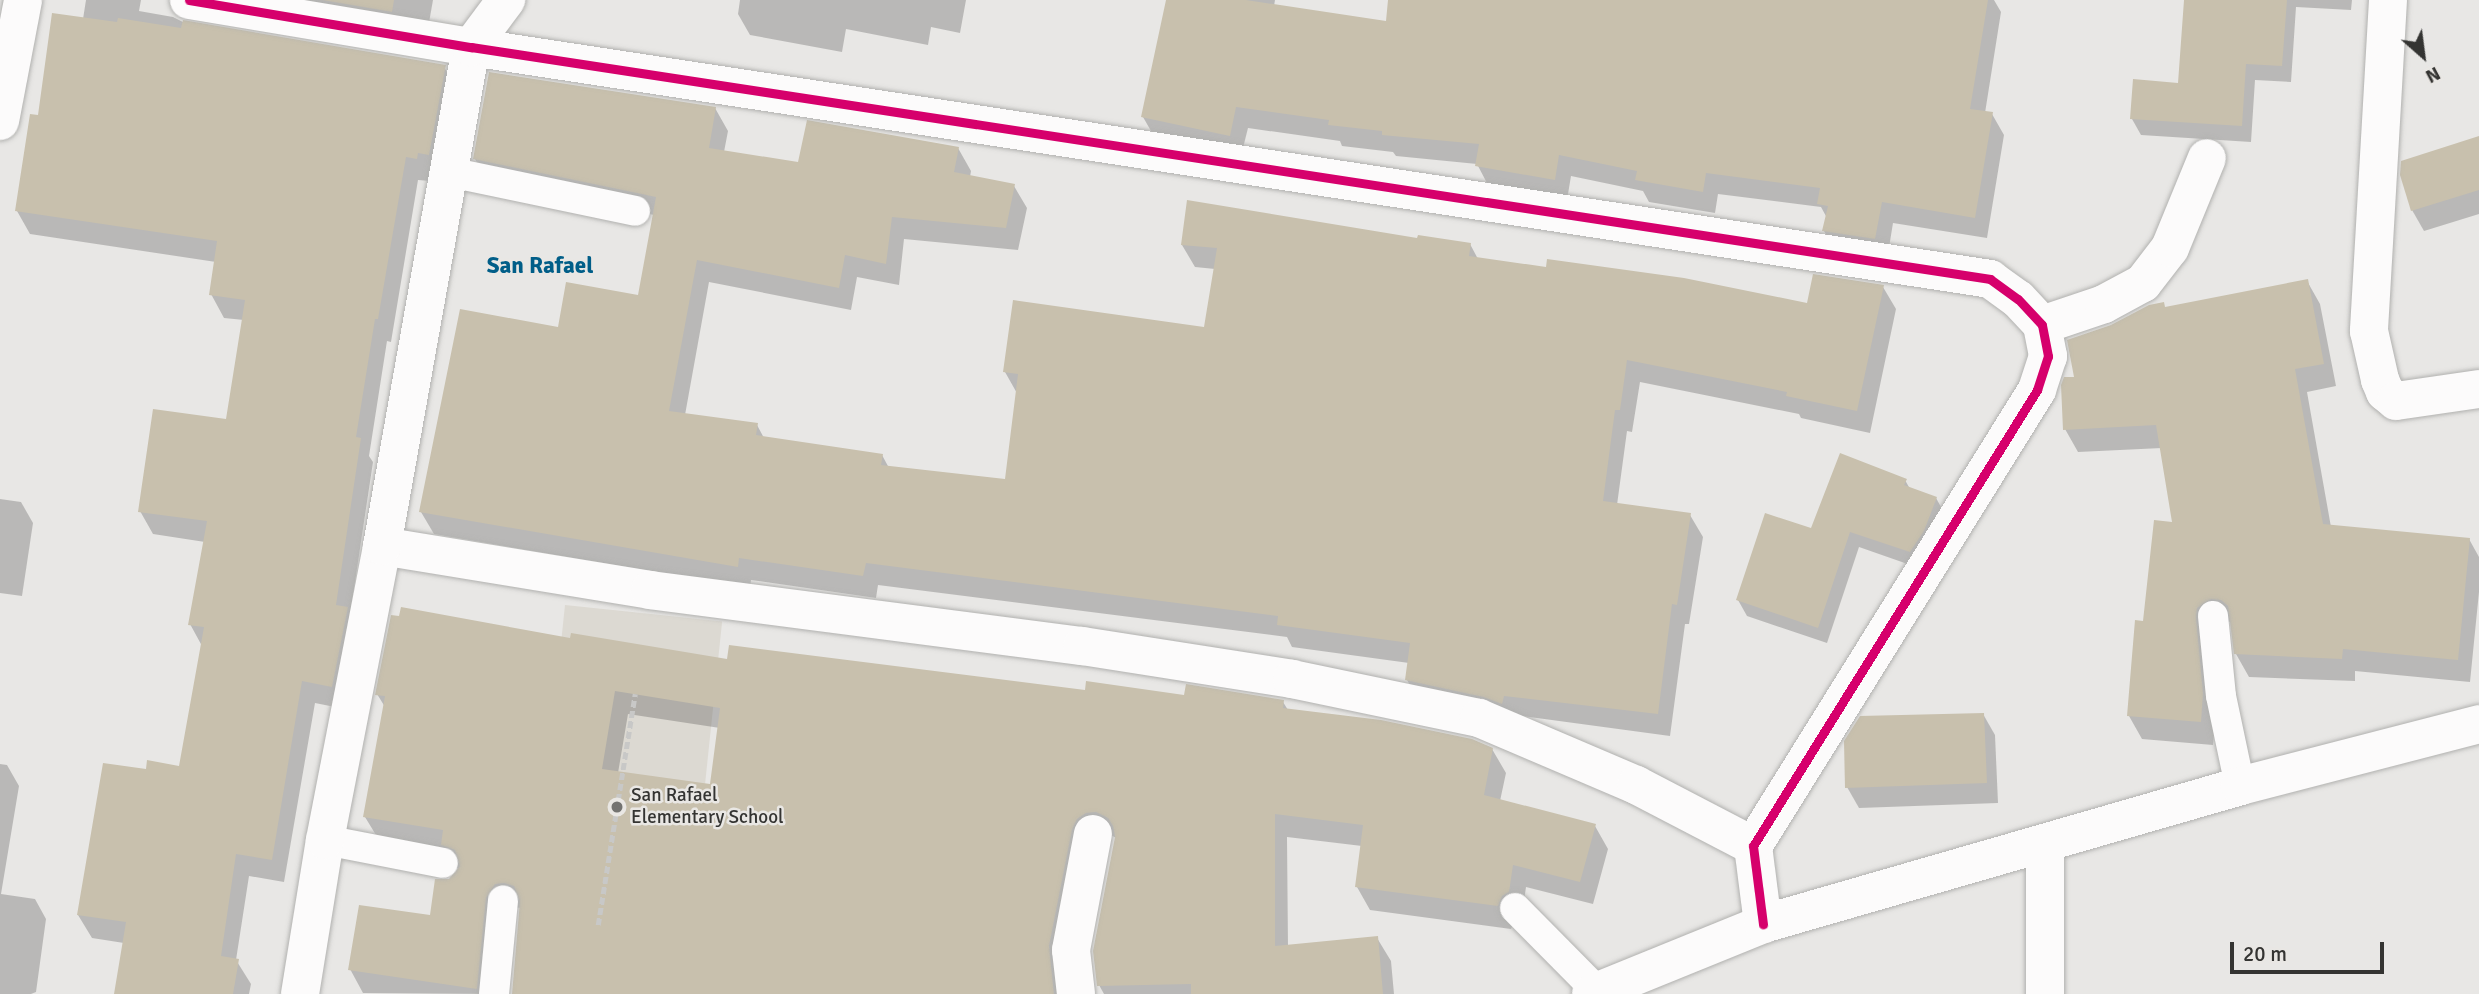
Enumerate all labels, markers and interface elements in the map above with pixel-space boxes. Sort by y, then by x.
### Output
north arrow [2388,21,2458,91]
text: N [2421,61,2444,88]
district label: San Rafael [487,252,593,280]
place label: San Rafael Elementary School [631,785,784,829]
marker: San Rafael Elementary School [609,799,625,815]
scale bar [2234,928,2388,972]
text: 20 m [2243,941,2287,967]

